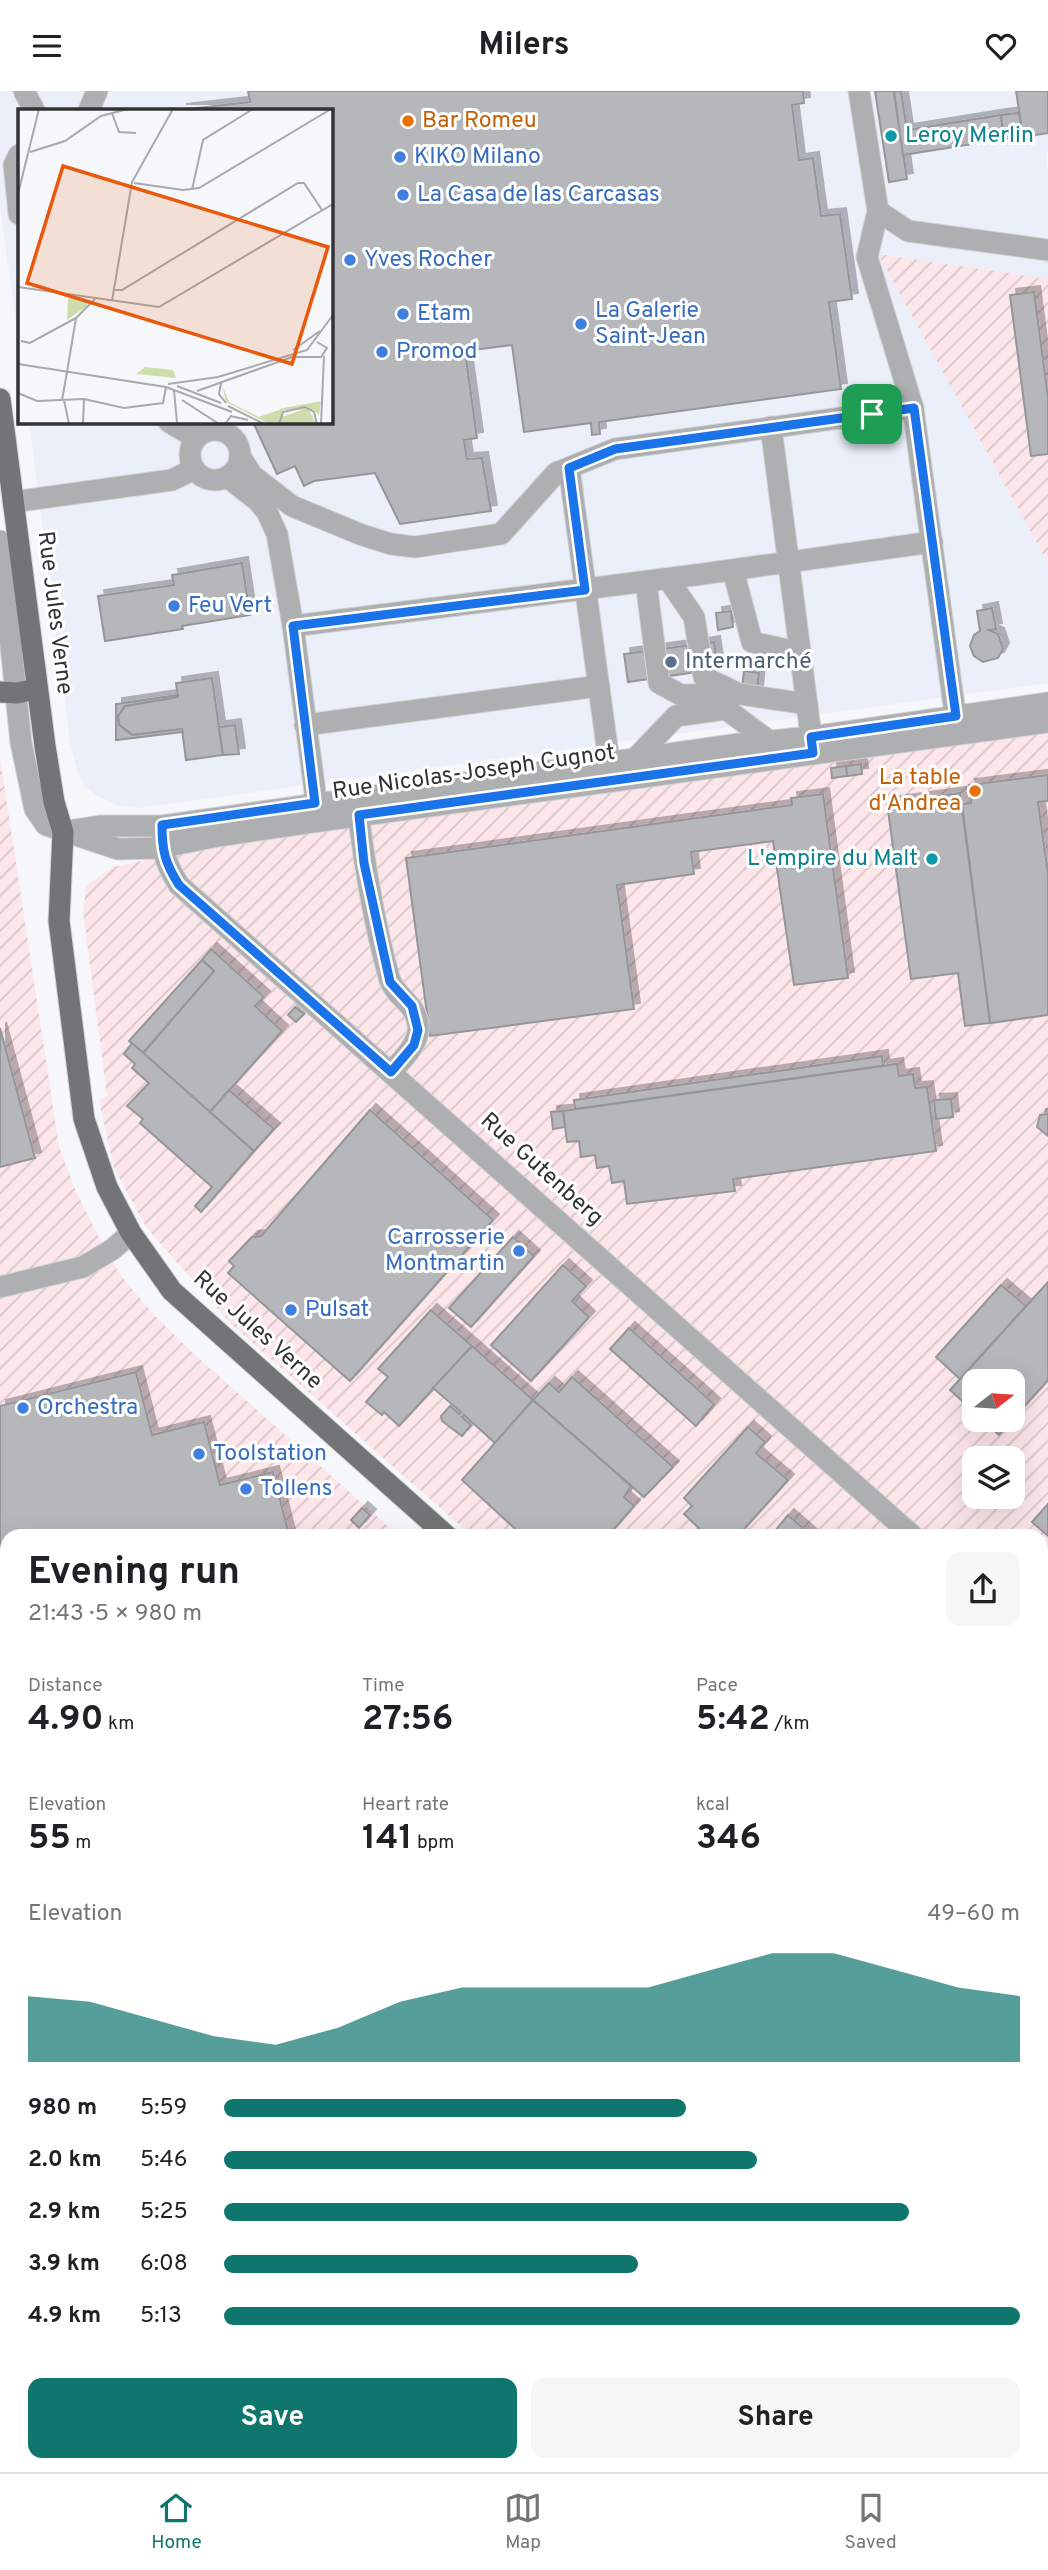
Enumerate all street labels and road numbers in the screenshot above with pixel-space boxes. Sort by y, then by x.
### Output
street label: Rue Jules Verne [30,530,78,696]
street label: Rue Nicolas-Joseph Cugnot [331,739,617,807]
street label: Rue Gutenberg [473,1107,609,1233]
street label: Rue Jules Verne [186,1265,328,1397]

